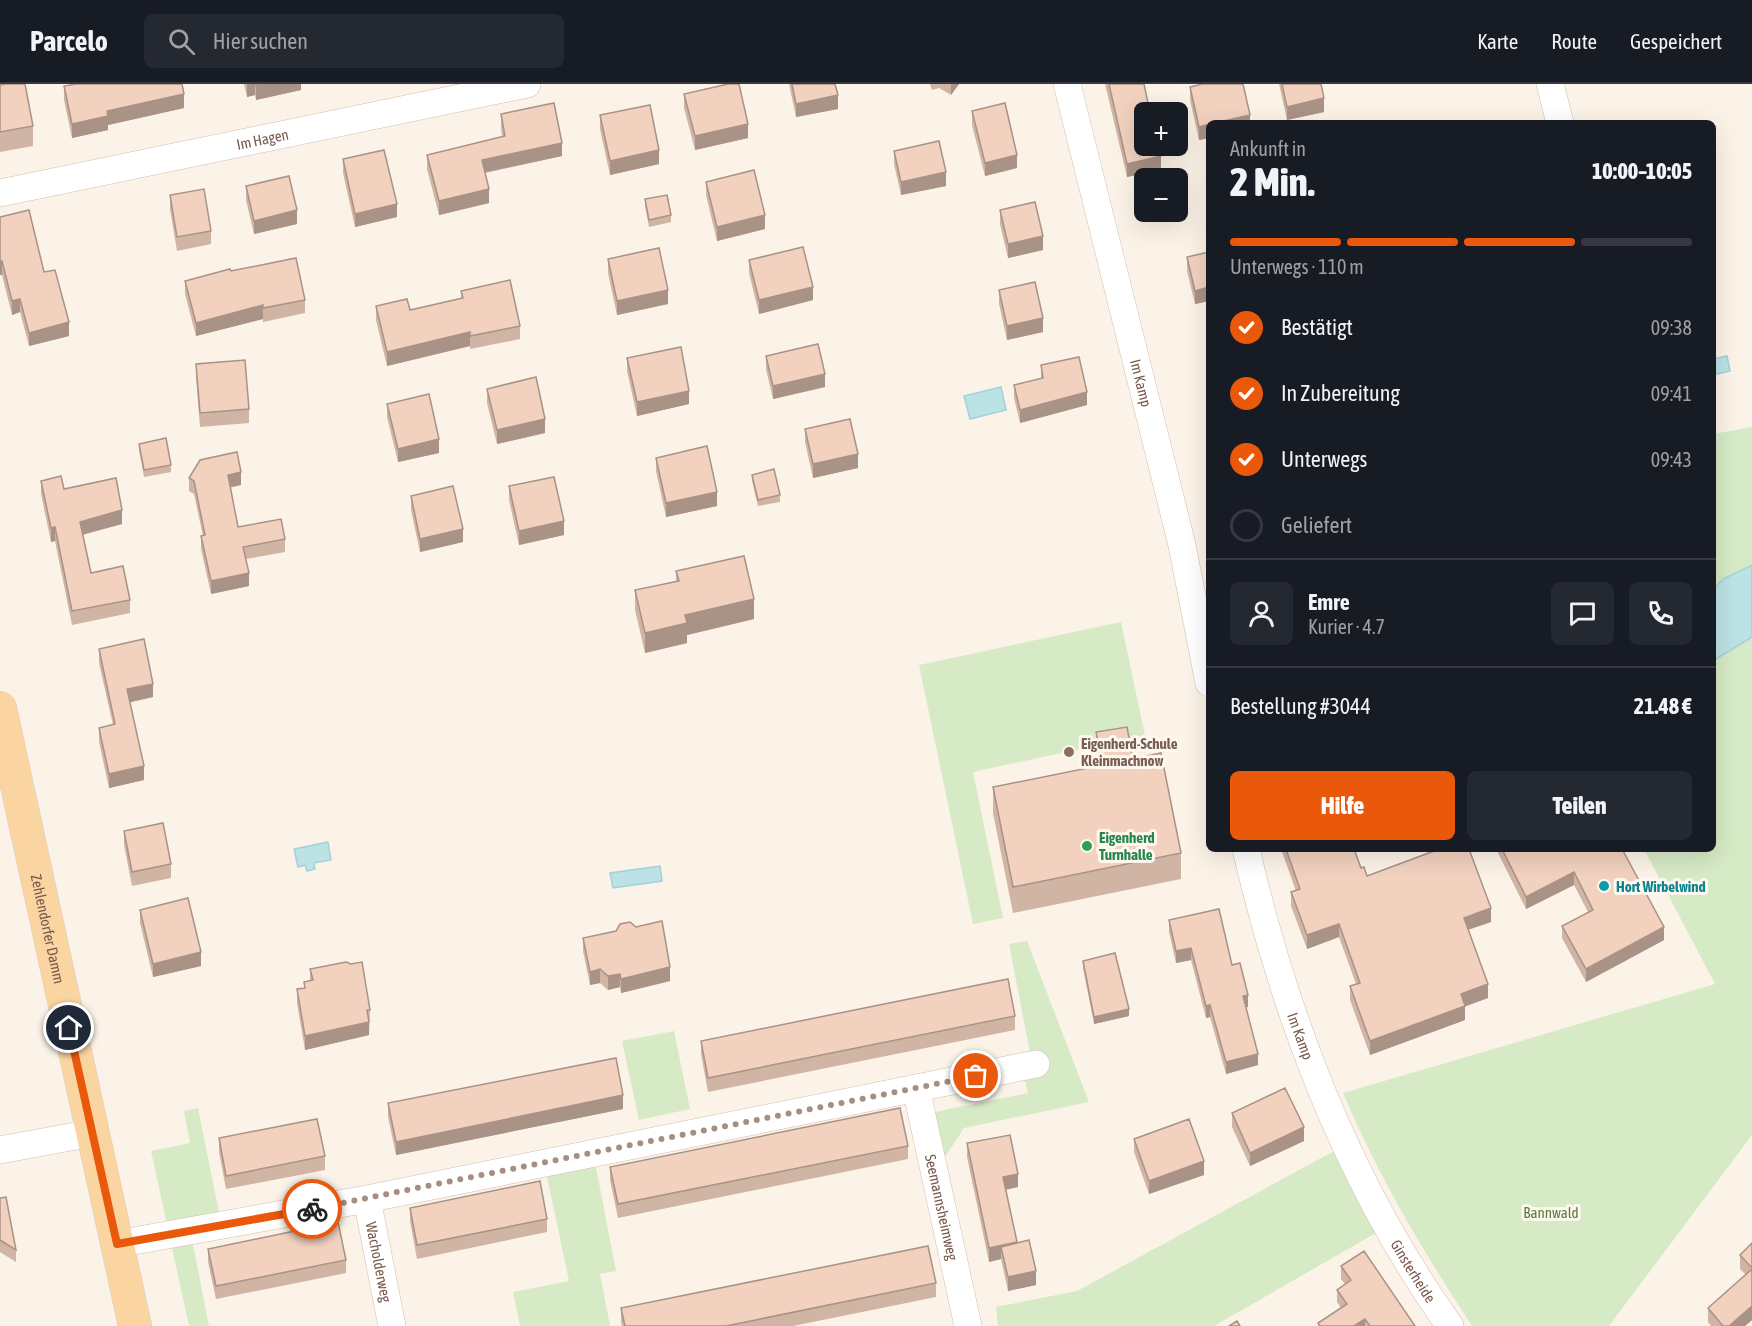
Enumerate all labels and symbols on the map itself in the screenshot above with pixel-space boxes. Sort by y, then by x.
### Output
street label: Im Hagen [235,125,290,152]
street label: Im Kamp [1127,357,1156,409]
place label: Eigenherd-Schule Kleinmachnow [1081,735,1178,769]
marker: Eigenherd-Schule Kleinmachnow [1062,745,1076,759]
place label: Eigenherd Turnhalle [1099,829,1155,863]
marker: Eigenherd Turnhalle [1080,839,1094,853]
street label: Zehlendorfer Damm [28,872,68,985]
place label: Hort Wirbelwind [1616,878,1706,895]
marker: Hort Wirbelwind [1597,879,1611,893]
pin [43,1002,94,1053]
street label: Im Kamp [1285,1010,1317,1062]
pin [950,1050,1001,1101]
street label: Seemannsheimweg [922,1153,962,1262]
courier [282,1179,342,1239]
park label: Bannwald [1523,1204,1579,1221]
street label: Wacholderweg [363,1220,396,1304]
street label: Ginsterheide [1388,1236,1440,1306]

